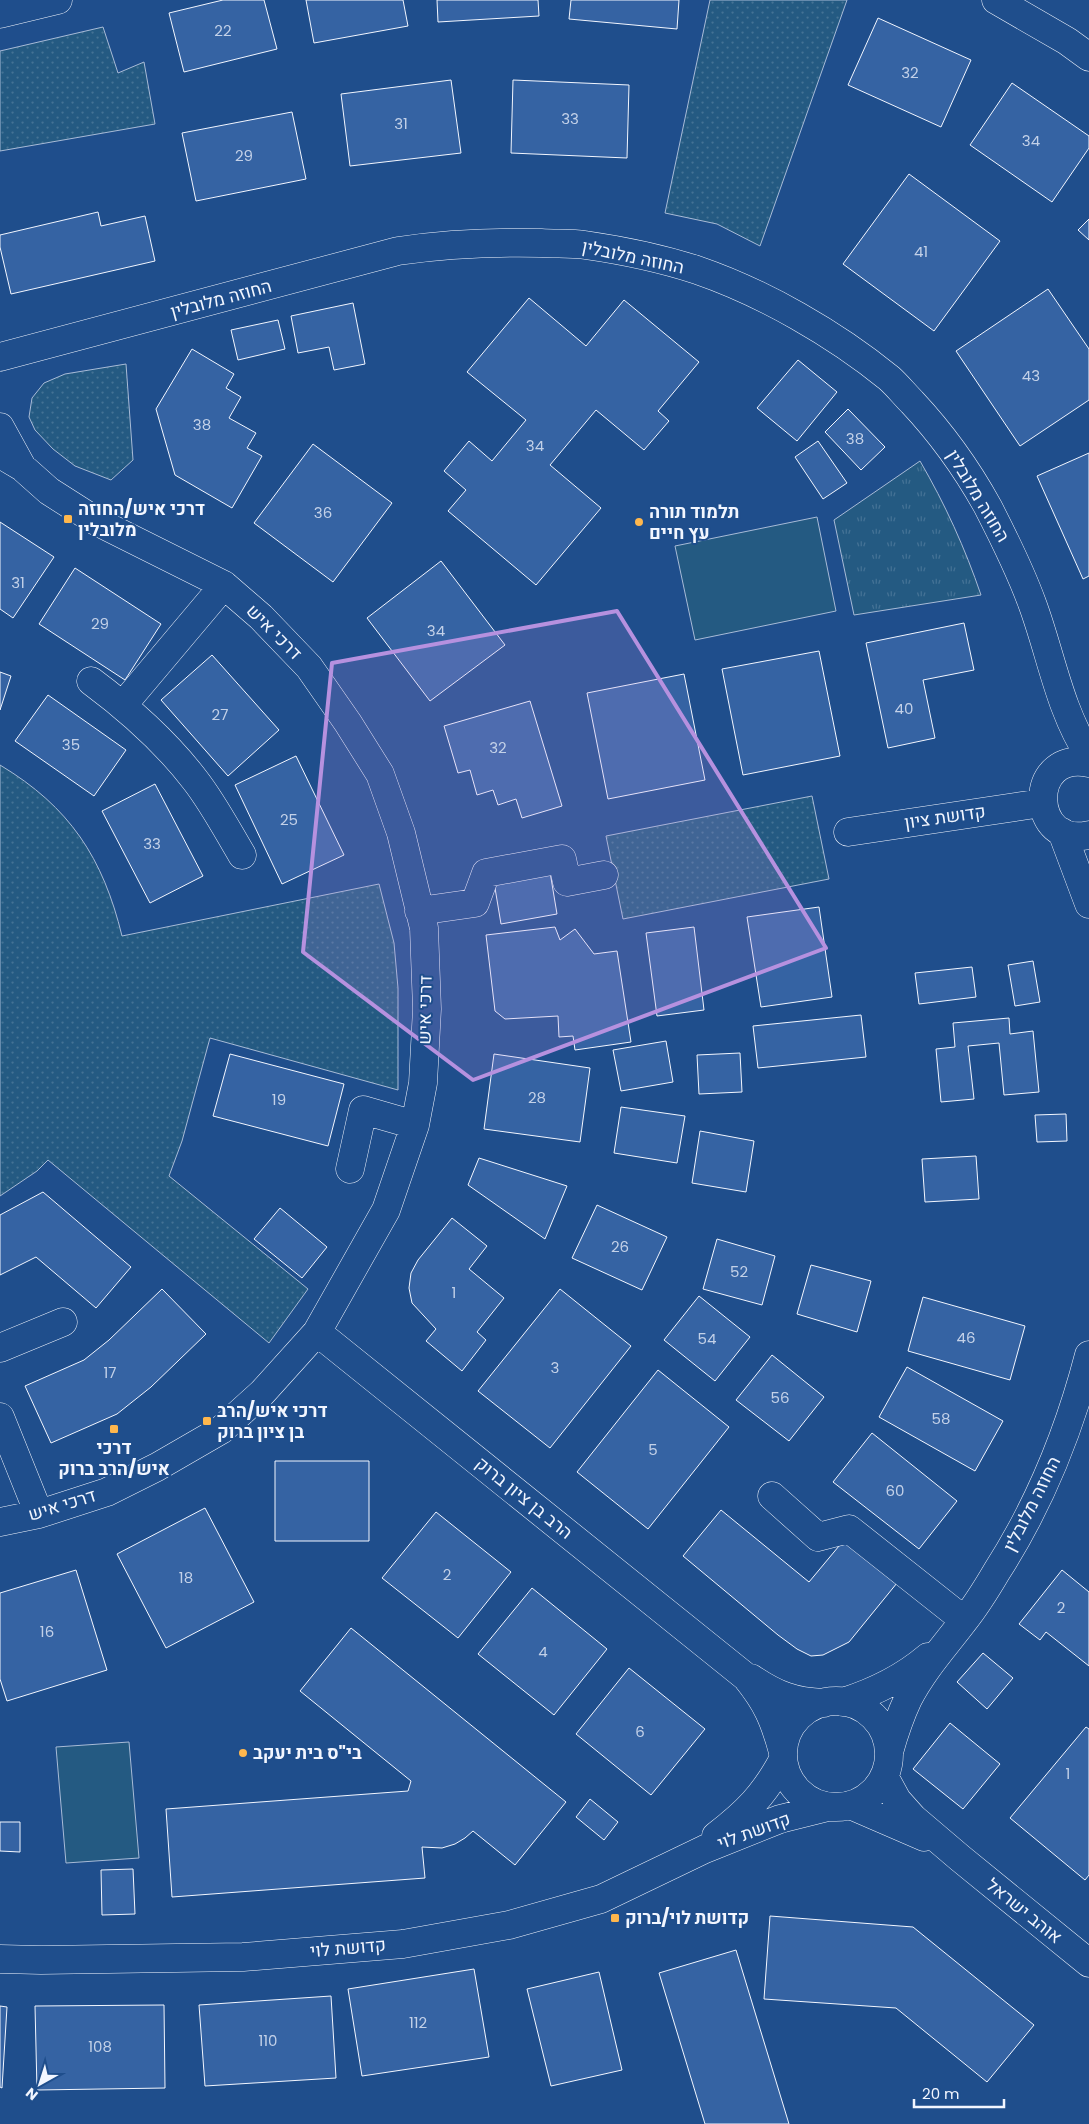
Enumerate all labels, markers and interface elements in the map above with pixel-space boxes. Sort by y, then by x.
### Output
house number: 22 [214,20,232,41]
house number: 32 [901,62,919,83]
house number: 33 [561,108,579,129]
house number: 31 [394,113,408,134]
house number: 34 [1022,130,1040,151]
house number: 29 [235,145,253,166]
street label: החוזה מלובלין [580,233,687,280]
house number: 41 [914,241,928,262]
street label: החוזה מלובלין [167,273,274,324]
house number: 43 [1022,365,1040,386]
house number: 38 [193,414,211,435]
house number: 38 [846,428,864,449]
house number: 34 [526,435,544,456]
street label: החוזה מלובלין [941,445,1016,547]
place label: דרכי איש/החוזה מלובלין [78,496,205,542]
place label: תלמוד תורה עץ חיים [649,499,739,545]
house number: 36 [314,502,332,523]
marker: דרכי איש/החוזה מלובלין [62,513,74,525]
marker: תלמוד תורה עץ חיים [633,516,645,528]
house number: 31 [11,572,25,593]
street label: דרכי איש [241,598,308,665]
house number: 29 [91,613,109,634]
house number: 34 [427,620,445,641]
house number: 40 [895,698,913,719]
house number: 27 [212,704,228,725]
house number: 35 [62,734,80,755]
house number: 32 [489,737,507,758]
street label: קדושת ציון [903,798,987,835]
house number: 25 [280,809,298,830]
house number: 33 [143,833,161,854]
street label: דרכי איש [411,975,438,1045]
house number: 28 [528,1087,546,1108]
house number: 19 [272,1089,286,1110]
house number: 26 [611,1236,629,1257]
house number: 52 [730,1261,748,1282]
house number: 1 [452,1282,456,1303]
house number: 46 [957,1327,975,1348]
house number: 54 [698,1328,716,1349]
house number: 3 [551,1357,559,1378]
house number: 17 [104,1362,117,1383]
house number: 56 [771,1387,789,1408]
place label: דרכי איש/הרב בן ציון ברוק [217,1398,328,1444]
house number: 58 [932,1408,950,1429]
marker: דרכי איש/הרב בן ציון ברוק [201,1415,213,1427]
marker: דרכי איש/הרב ברוק [108,1423,120,1435]
place label: דרכי איש/הרב ברוק [58,1435,170,1481]
house number: 5 [648,1439,658,1460]
street label: הרב בן ציון ברוק [470,1451,578,1545]
street label: החוזה מלובלין [997,1452,1066,1556]
house number: 60 [886,1480,904,1501]
street label: דרכי איש [25,1482,99,1527]
house number: 2 [443,1564,451,1585]
house number: 18 [179,1567,193,1588]
house number: 2 [1057,1597,1065,1618]
house number: 16 [40,1621,54,1642]
house number: 4 [538,1641,548,1662]
house number: 6 [635,1721,645,1742]
place label: בי"ס בית יעקב [253,1740,362,1765]
marker: בי"ס בית יעקב [237,1747,249,1759]
house number: 1 [1066,1763,1070,1784]
street label: קדושת לוי [714,1806,794,1855]
street label: אוהב ישראל [981,1872,1068,1949]
place label: קדושת לוי/ברוק [625,1905,749,1930]
marker: קדושת לוי/ברוק [609,1912,621,1924]
street label: קדושת לוי [309,1932,387,1963]
house number: 112 [409,2012,427,2033]
house number: 110 [258,2030,278,2051]
house number: 108 [88,2036,112,2057]
north arrow [15,2059,65,2109]
scale bar [914,2076,1004,2108]
text: N [21,2083,42,2105]
text: 20 m [922,2083,960,2104]

